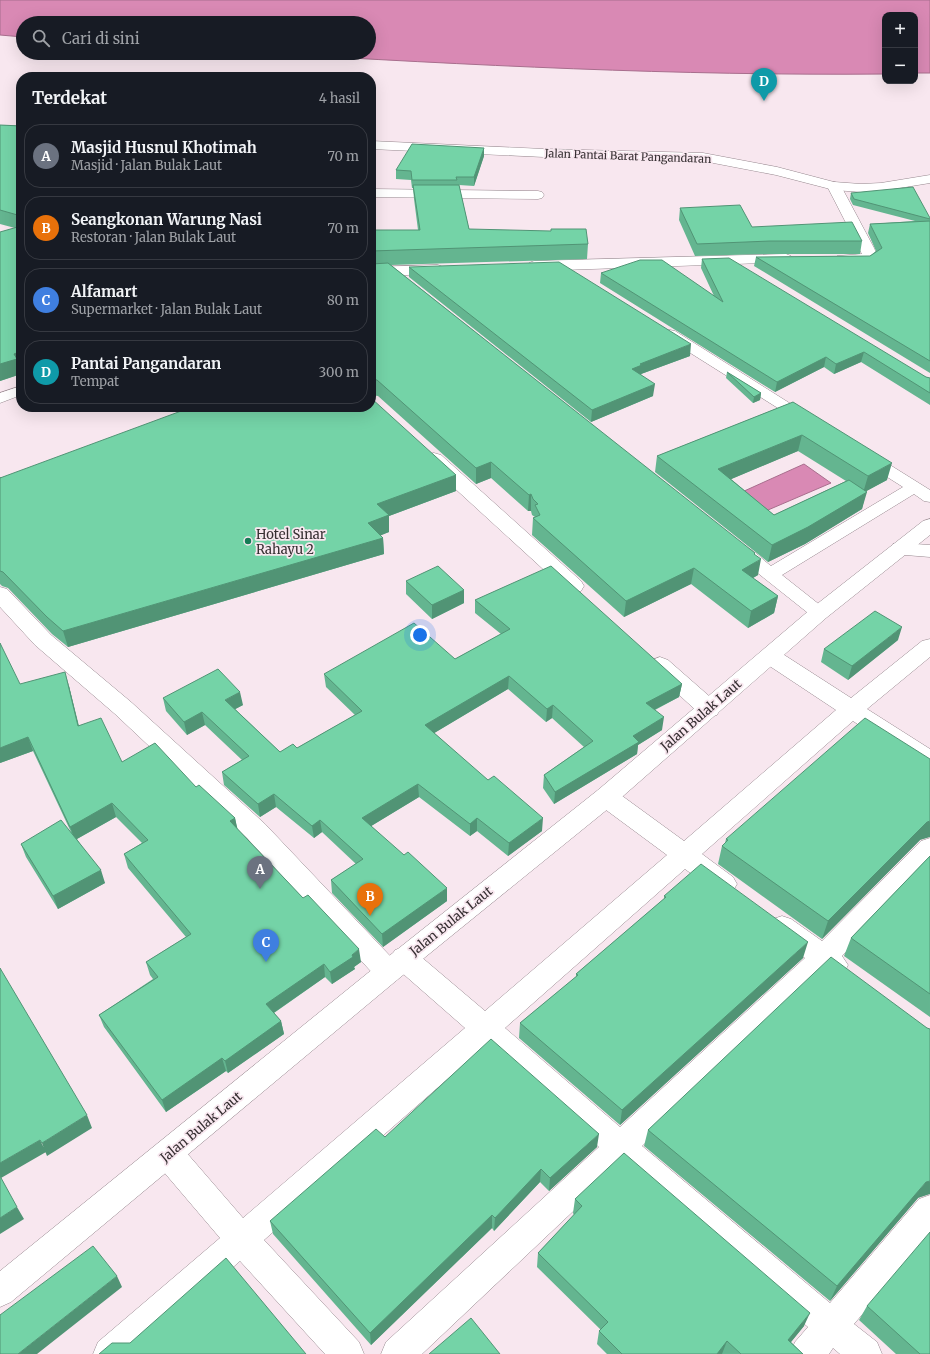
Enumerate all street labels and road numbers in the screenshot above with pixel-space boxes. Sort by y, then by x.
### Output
street label: Jalan Pantai Barat Pangandaran [543,146,712,166]
street label: Jalan Bulak Laut [656,675,745,755]
street label: Jalan Bulak Laut [405,882,496,960]
street label: Jalan Bulak Laut [156,1088,245,1167]

